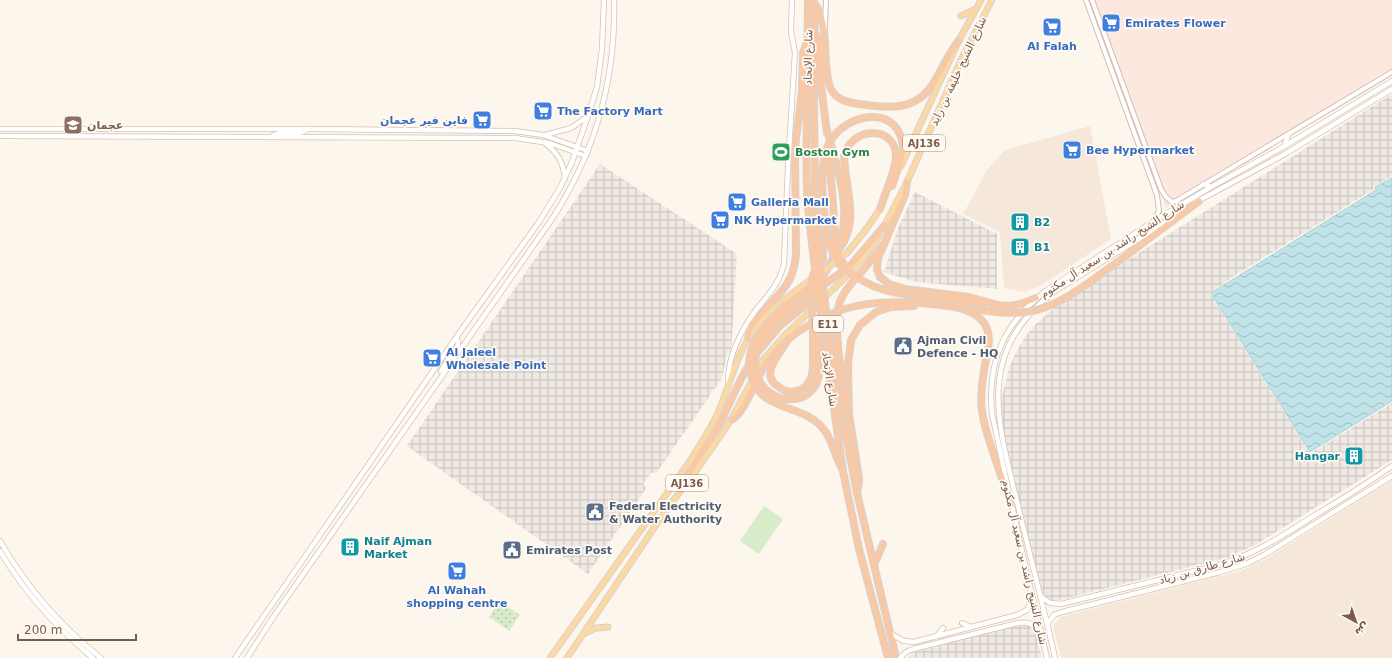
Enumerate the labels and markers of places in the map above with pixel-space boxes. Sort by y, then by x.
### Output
supermarket icon: Emirates Flower [1100,12,1122,34]
supermarket icon: Al Falah [1041,16,1063,38]
place label: Emirates Flower [1125,17,1226,30]
place label: Al Falah [1027,40,1077,53]
supermarket icon: The Factory Mart [532,100,554,122]
place label: The Factory Mart [557,105,663,118]
supermarket icon: فاين فير عجمان [471,109,493,131]
school or university icon: عجمان [62,114,84,136]
place label: فاين فير عجمان [380,114,468,127]
place label: عجمان [87,119,123,132]
supermarket icon: Bee Hypermarket [1061,139,1083,161]
sports icon: Boston Gym [770,141,792,163]
place label: Bee Hypermarket [1086,144,1194,157]
place label: Boston Gym [795,146,870,159]
supermarket icon: Galleria Mall [726,191,748,213]
place label: Galleria Mall [751,196,829,209]
supermarket icon: NK Hypermarket [709,209,731,231]
building icon: B2 [1009,211,1031,233]
place label: NK Hypermarket [734,214,837,227]
place label: B2 [1034,216,1050,229]
building icon: B1 [1009,236,1031,258]
place label: B1 [1034,241,1050,254]
place label: Ajman Civil Defence - HQ [917,334,998,360]
public building icon: Ajman Civil Defence - HQ [892,335,914,357]
place label: Al Jaleel Wholesale Point [446,346,546,372]
supermarket icon: Al Jaleel Wholesale Point [421,347,443,369]
building icon: Hangar [1343,445,1365,467]
place label: Hangar [1295,450,1341,463]
place label: Federal Electricity & Water Authority [609,500,722,526]
public building icon: Federal Electricity & Water Authority [584,501,606,523]
place label: Naif Ajman Market [364,535,432,561]
building icon: Naif Ajman Market [339,536,361,558]
public building icon: Emirates Post [501,539,523,561]
place label: Emirates Post [526,544,612,557]
supermarket icon: Al Wahah shopping centre [446,560,468,582]
place label: Al Wahah shopping centre [407,584,507,610]

